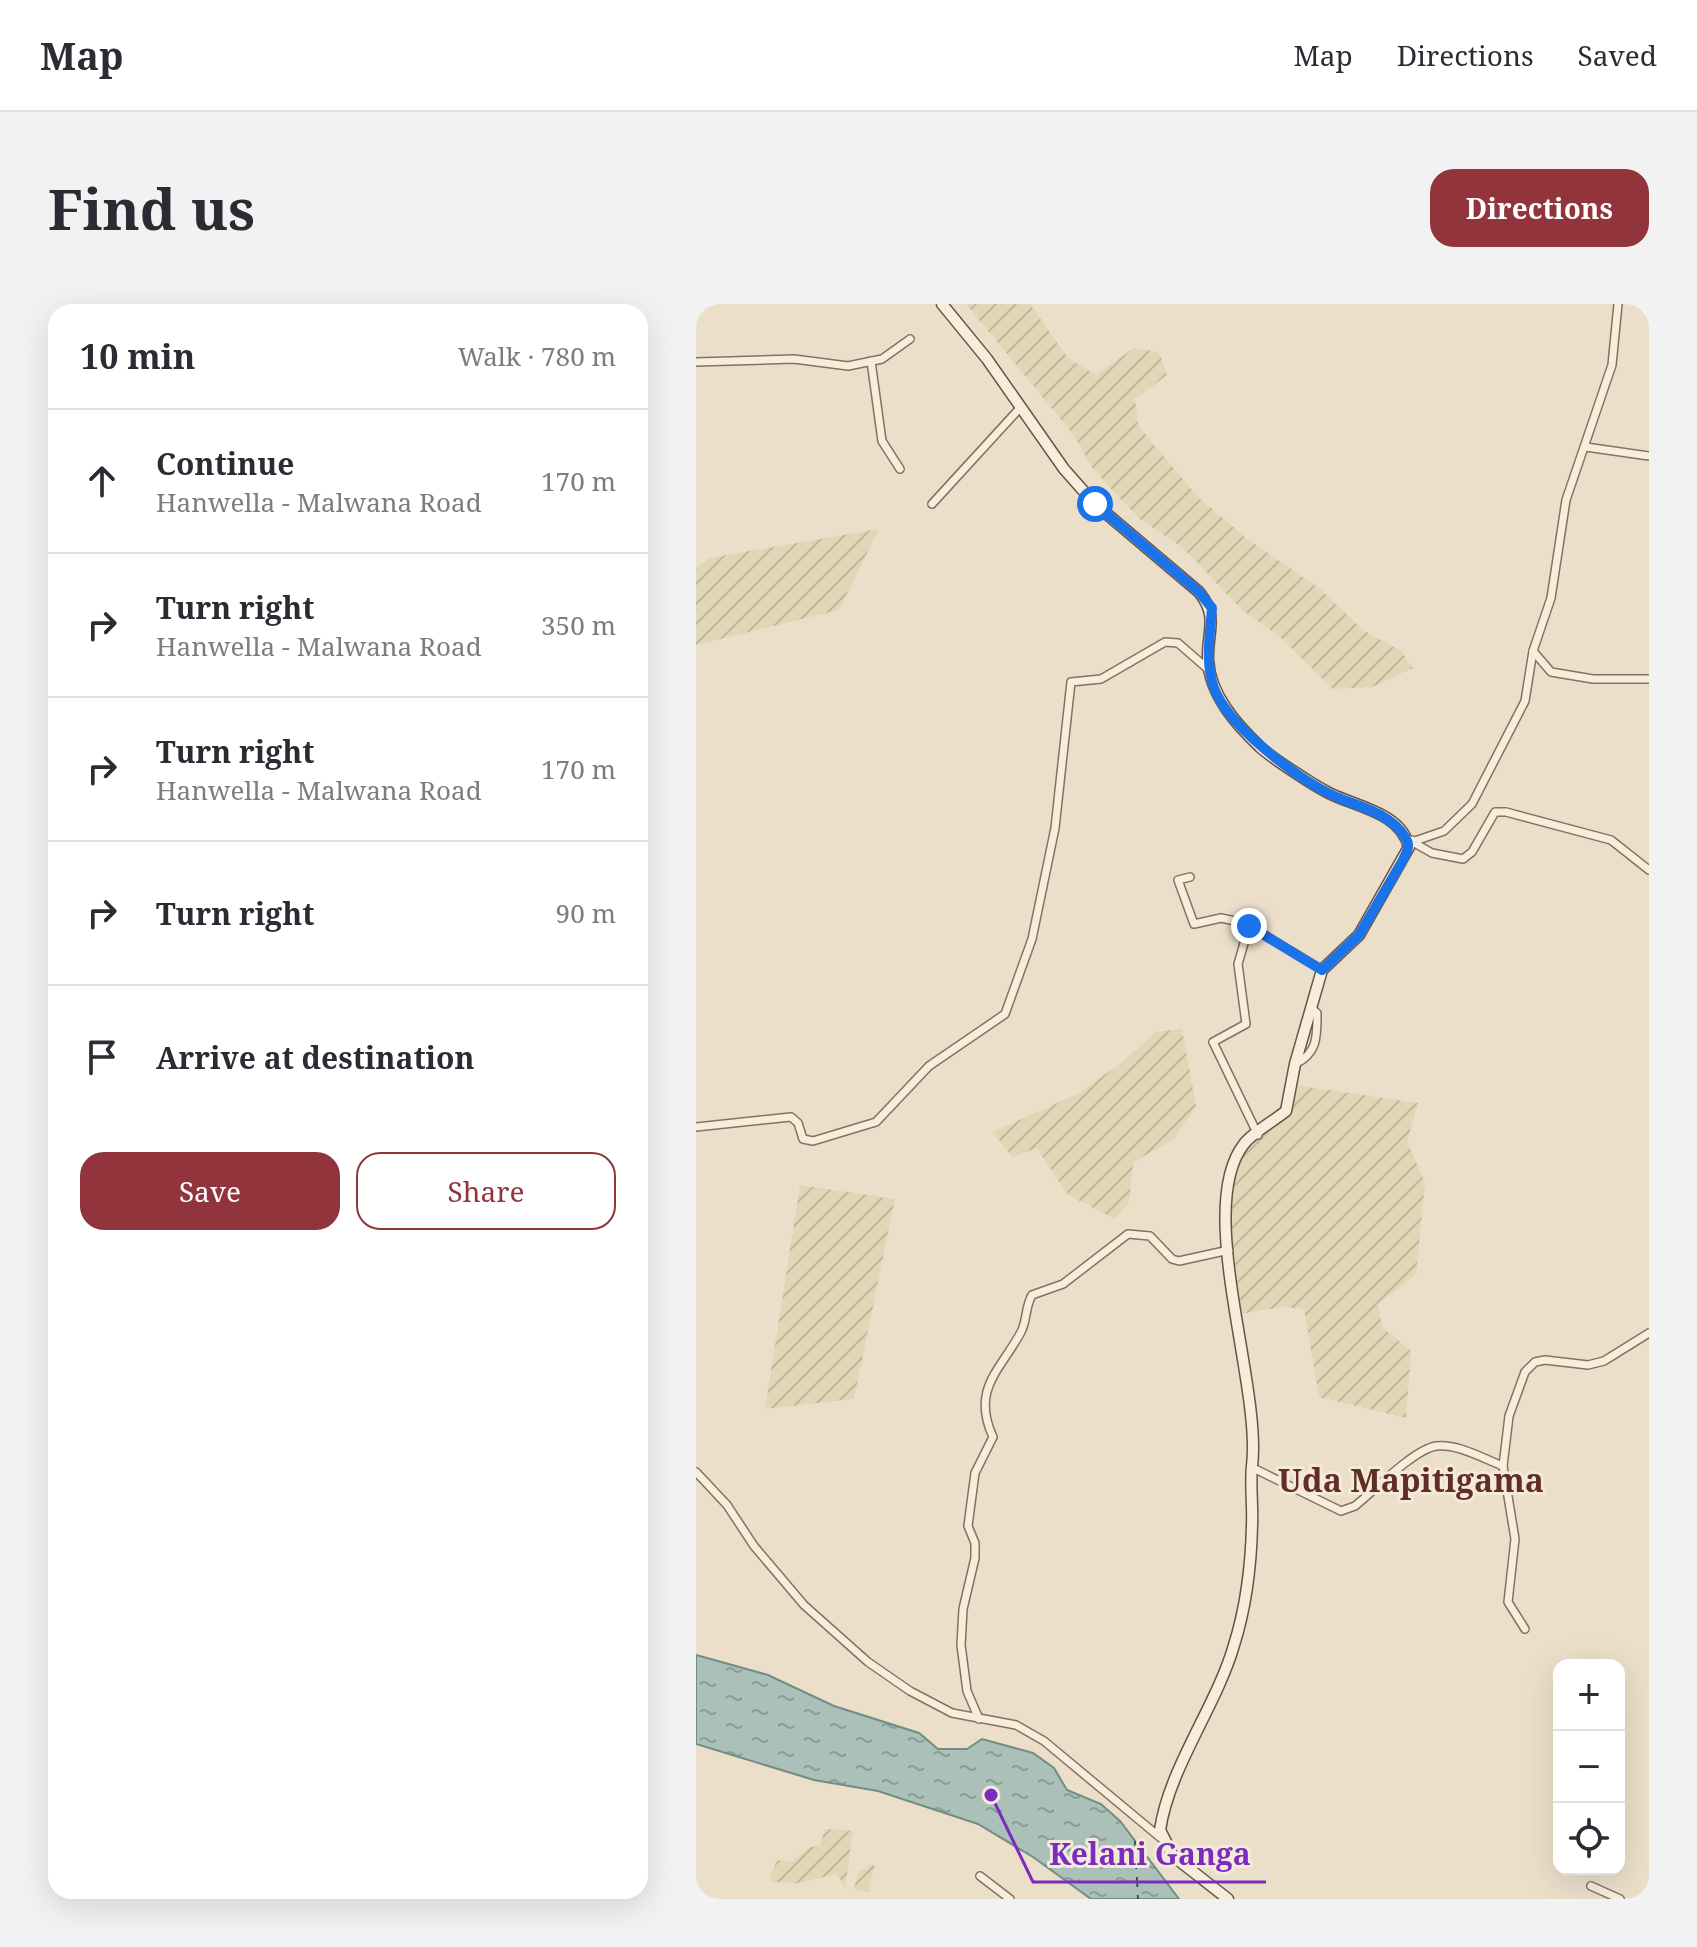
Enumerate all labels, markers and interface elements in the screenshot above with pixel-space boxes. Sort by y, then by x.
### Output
text: Map [40,29,124,81]
text: Map [1293,36,1353,74]
text: Directions [1397,36,1534,74]
text: Saved [1578,36,1657,74]
button: Directions [1430,169,1649,247]
text: Find us [48,170,255,246]
text: 10 min [80,333,195,379]
text: Walk · 780 m [458,338,616,374]
text: Continue [156,443,294,484]
icon: ahead [80,459,124,503]
text: 170 m [541,463,616,499]
text: Hanwella - Malwana Road [156,484,482,520]
route start [1077,486,1113,522]
text: Turn right [156,587,314,628]
icon: right [80,603,124,647]
text: 350 m [541,607,616,643]
text: Hanwella - Malwana Road [156,628,482,664]
text: Turn right [156,731,314,772]
icon: right [80,747,124,791]
text: 170 m [541,751,616,787]
text: Hanwella - Malwana Road [156,772,482,808]
icon: right [80,891,124,935]
text: Turn right [156,893,314,934]
text: 90 m [556,895,616,931]
route end [1231,908,1267,944]
icon: arrive [80,1035,124,1079]
text: Arrive at destination [156,1037,475,1078]
button: Save [80,1152,340,1230]
button: Share [356,1152,616,1230]
district label: Uda Mapitigama [1278,1458,1544,1501]
map controls [1553,1659,1625,1875]
button: + [1553,1659,1625,1731]
button: − [1553,1731,1625,1803]
button: locate [1553,1803,1625,1875]
callout: Kelani Ganga [1033,1828,1266,1882]
text: Kelani Ganga [1049,1833,1251,1874]

